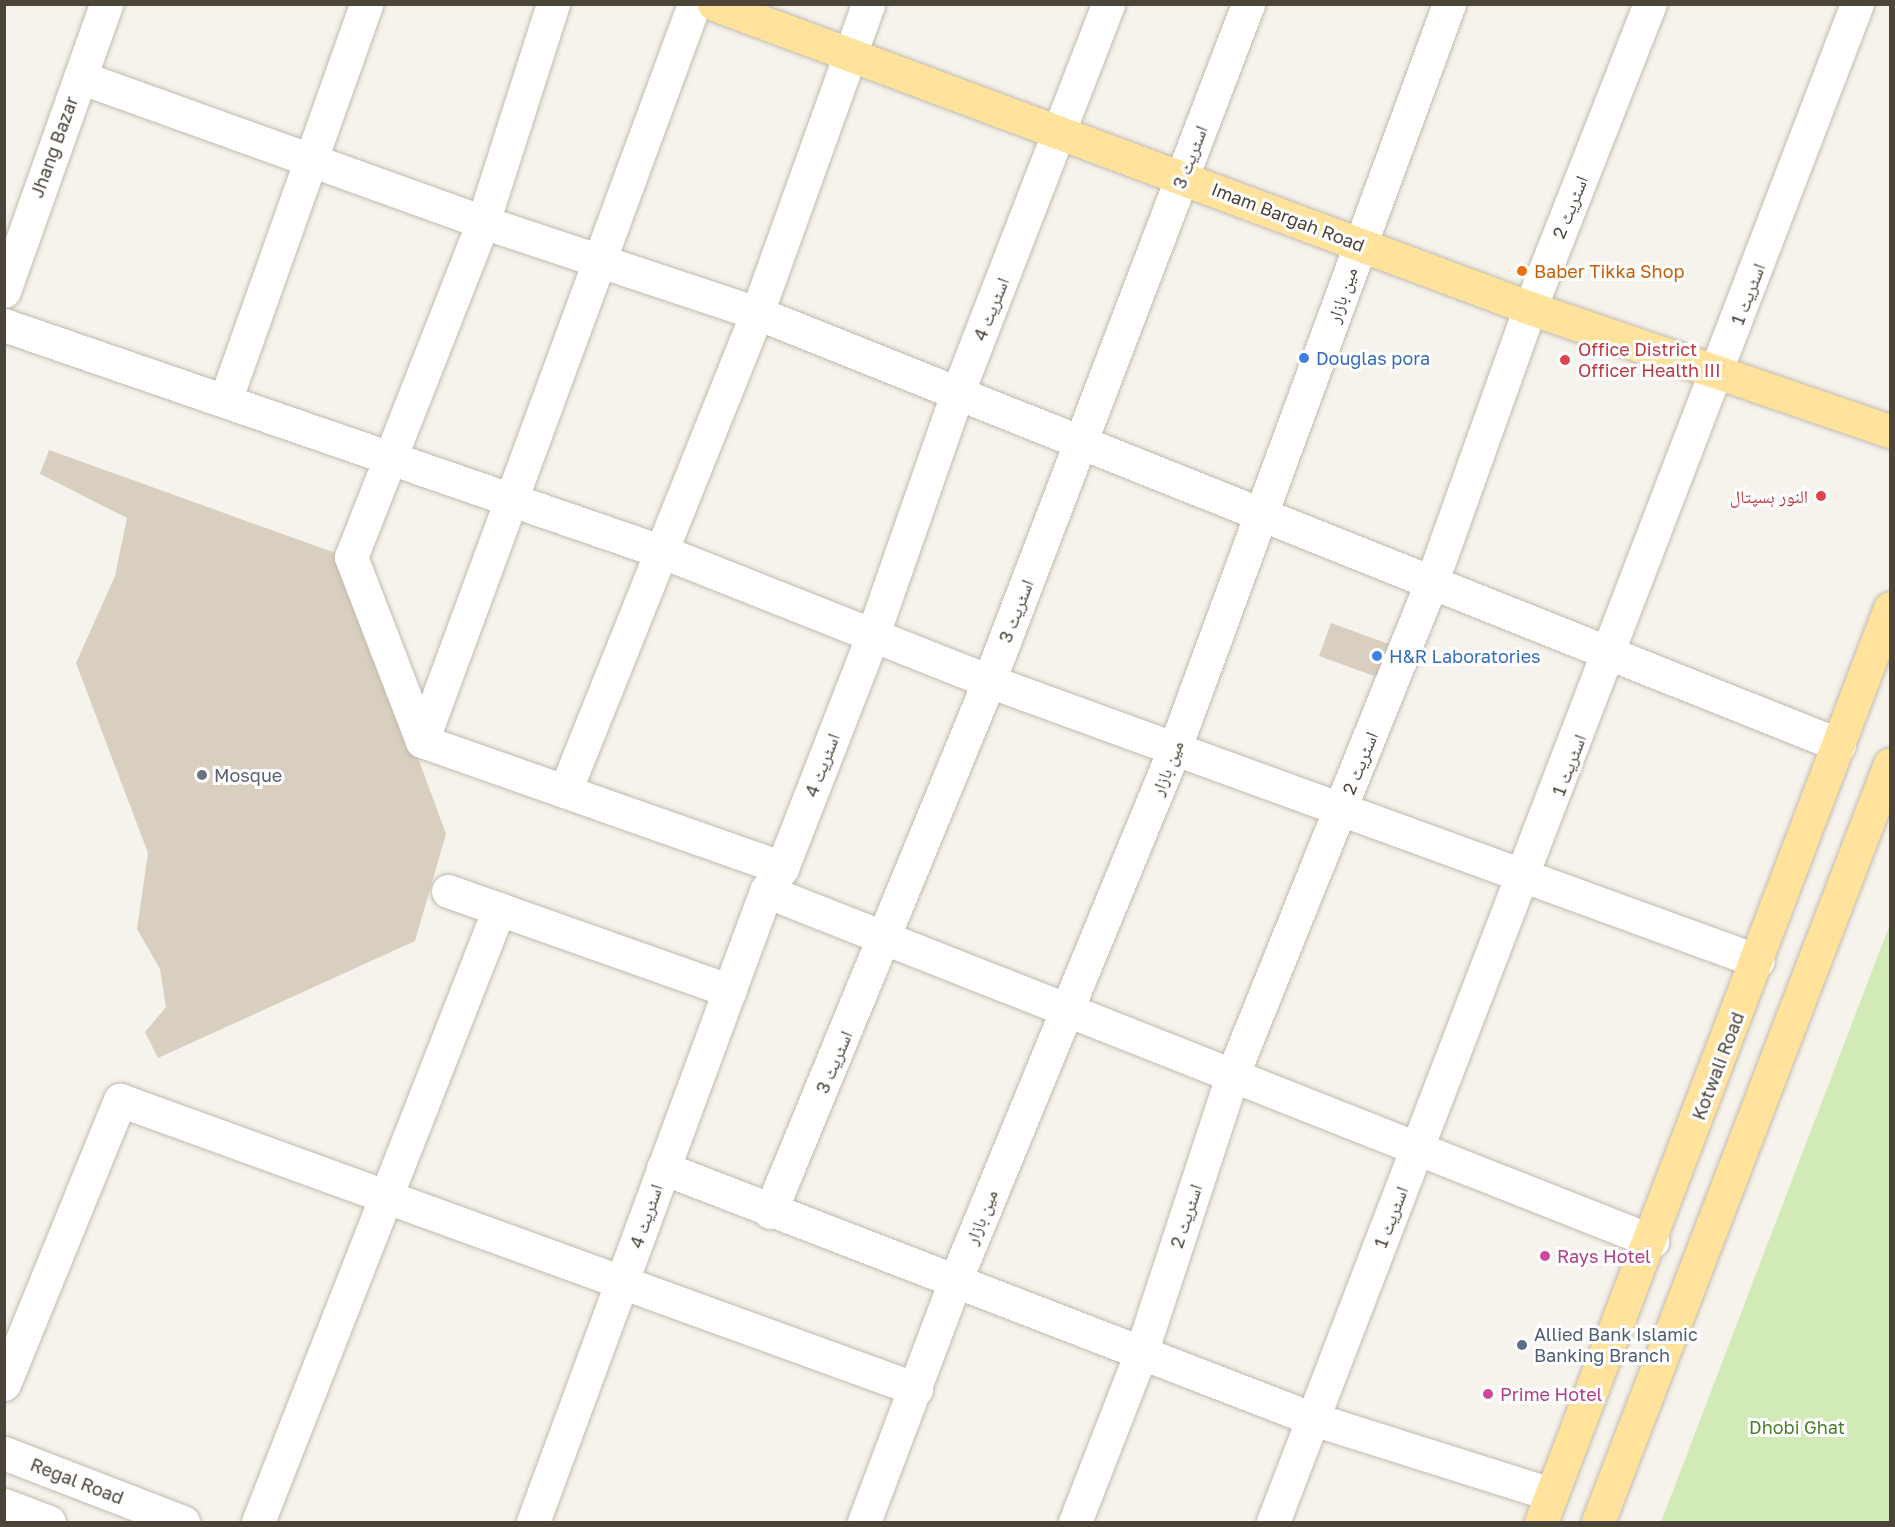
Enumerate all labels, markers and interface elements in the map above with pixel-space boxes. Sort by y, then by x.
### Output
street label: Jhang Bazar [26,93,82,201]
street label: اسٹریٹ 3 [1168,122,1212,192]
street label: اسٹریٹ 2 [1548,172,1592,242]
street label: Imam Bargah Road [1208,178,1368,256]
place label: Baber Tikka Shop [1534,260,1685,282]
street label: اسٹریٹ 1 [1726,260,1770,328]
street label: مین بازار [1322,264,1362,326]
marker: Baber Tikka Shop [1515,264,1529,278]
street label: اسٹریٹ 4 [969,274,1013,344]
place label: Office District Officer Health III [1578,339,1721,382]
place label: Douglas pora [1316,347,1430,369]
marker: Douglas pora [1297,351,1311,365]
marker: Office District Officer Health III [1556,351,1574,369]
place label: النور ہسپتال [1730,485,1808,507]
marker: النور ہسپتال [1812,487,1830,505]
street label: اسٹریٹ 3 [994,576,1038,646]
place label: H&R Laboratories [1389,645,1541,667]
marker: H&R Laboratories [1370,649,1384,663]
street label: اسٹریٹ 2 [1338,728,1382,798]
street label: اسٹریٹ 4 [800,730,844,800]
street label: اسٹریٹ 1 [1547,731,1591,799]
street label: مین بازار [1146,737,1188,799]
place label: Mosque [214,764,282,786]
marker: Mosque [195,768,209,782]
street label: Kotwali Road [1688,1009,1748,1123]
street label: اسٹریٹ 3 [811,1028,857,1096]
street label: اسٹریٹ 4 [625,1181,667,1251]
street label: اسٹریٹ 2 [1166,1181,1206,1251]
street label: اسٹریٹ 1 [1369,1183,1413,1251]
street label: مین بازار [960,1186,1002,1248]
place label: Rays Hotel [1557,1245,1651,1267]
marker: Rays Hotel [1538,1249,1552,1263]
place label: Allied Bank Islamic Banking Branch [1534,1324,1698,1366]
marker: Allied Bank Islamic Banking Branch [1515,1338,1529,1352]
place label: Prime Hotel [1500,1383,1602,1405]
marker: Prime Hotel [1481,1387,1495,1401]
park label: Dhobi Ghat [1749,1416,1845,1438]
street label: Regal Road [27,1453,127,1509]

